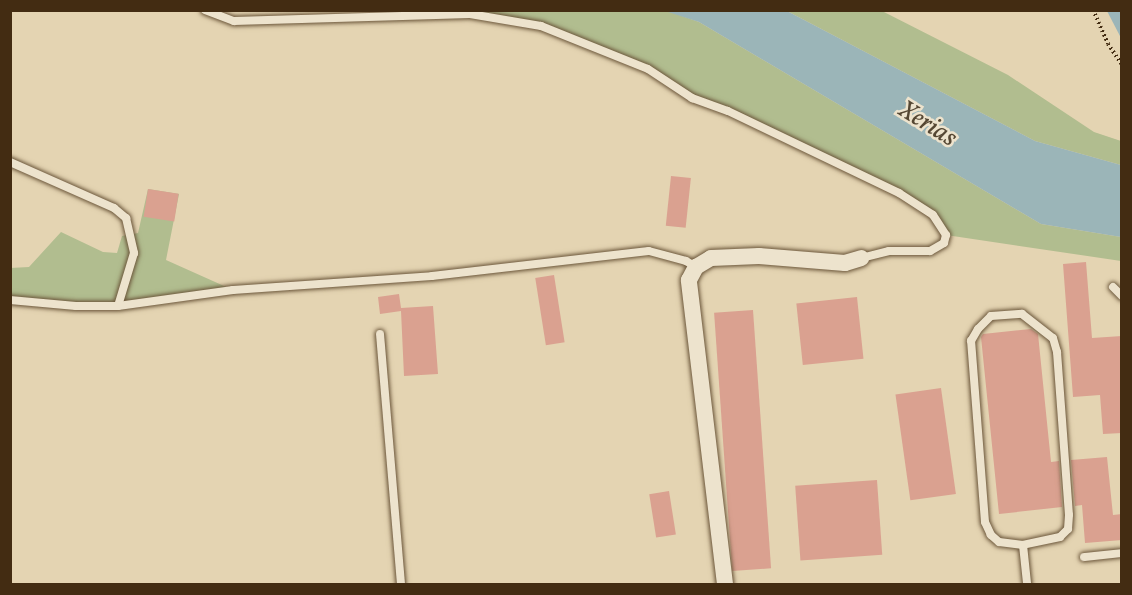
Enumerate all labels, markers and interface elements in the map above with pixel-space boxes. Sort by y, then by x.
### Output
water label: Xerias [892,95,962,155]

